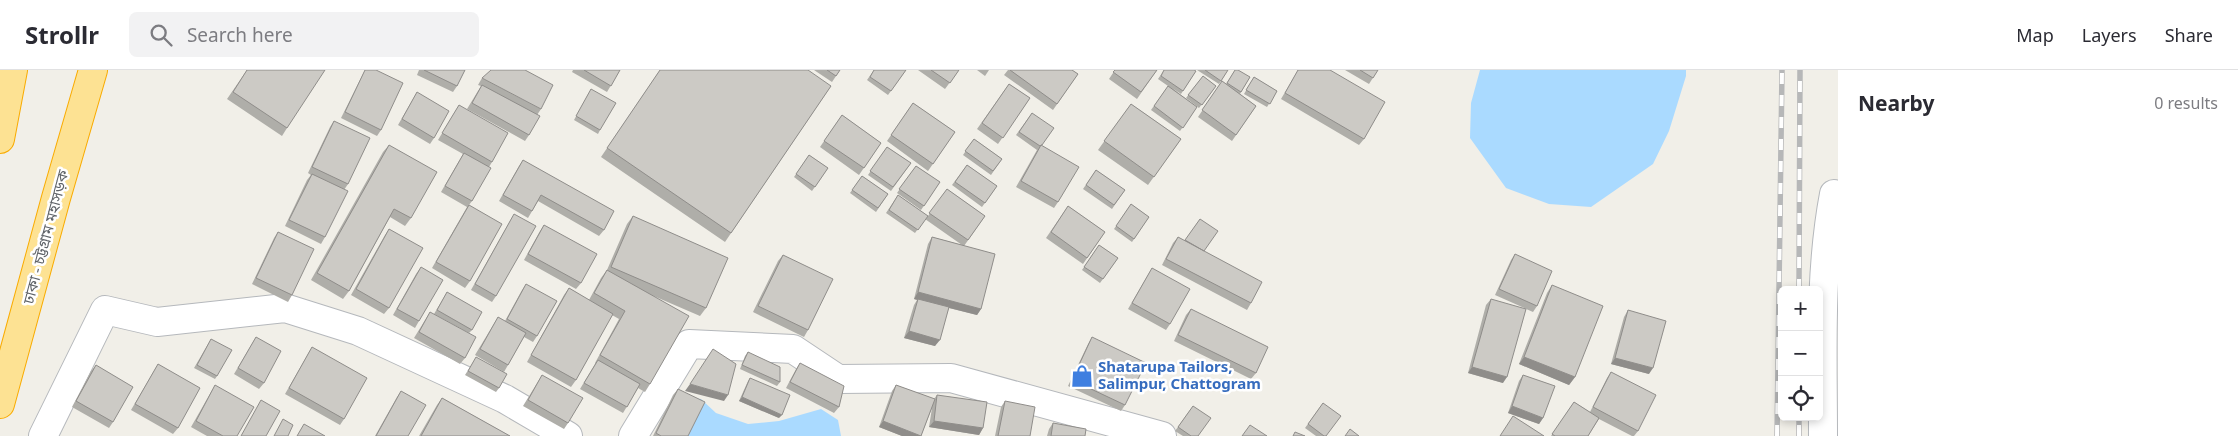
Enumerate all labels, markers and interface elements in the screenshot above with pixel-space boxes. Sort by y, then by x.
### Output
search box [129,12,479,57]
text: Strollr [25,18,99,51]
icon: search [147,21,175,49]
text: Search here [187,22,293,48]
text: Map [2016,23,2054,47]
text: Layers [2082,23,2137,47]
text: Share [2165,23,2213,47]
text: Nearby [1858,89,1934,117]
text: 0 results [2154,92,2218,114]
street label: ঢাকা - চট্টগ্রাম মহাসড়ক [17,167,73,307]
map controls [1778,286,1823,421]
button: + [1778,286,1823,331]
button: − [1778,331,1823,376]
place label: Shatarupa Tailors, Salimpur, Chattogram [1098,356,1261,393]
shop icon: Shatarupa Tailors, Salimpur, Chattogram [1069,363,1095,389]
button: locate [1778,376,1823,421]

